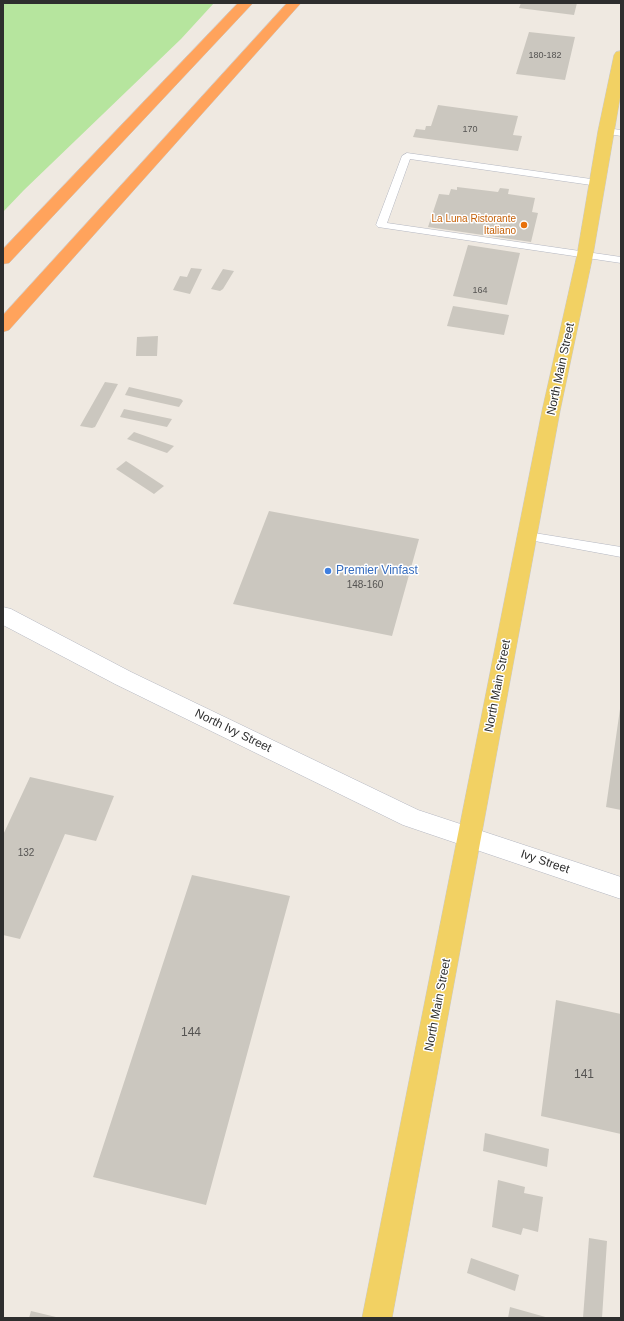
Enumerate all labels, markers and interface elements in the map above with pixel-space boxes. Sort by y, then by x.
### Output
house number: 180-182 [528,51,562,61]
house number: 170 [462,125,478,135]
place label: La Luna Ristorante Italiano [431,213,516,236]
marker: La Luna Ristorante Italiano [519,220,529,230]
house number: 164 [472,286,488,296]
street label: North Main Street [544,322,578,416]
place label: Premier Vinfast [336,564,418,578]
marker: Premier Vinfast [323,566,333,576]
house number: 148-160 [347,579,383,591]
street label: North Main Street [482,638,514,734]
street label: North Ivy Street [192,706,274,756]
house number: 132 [18,847,34,859]
street label: Ivy Street [519,847,571,877]
street label: North Main Street [422,957,454,1053]
house number: 144 [181,1026,201,1040]
house number: 141 [574,1068,594,1082]

